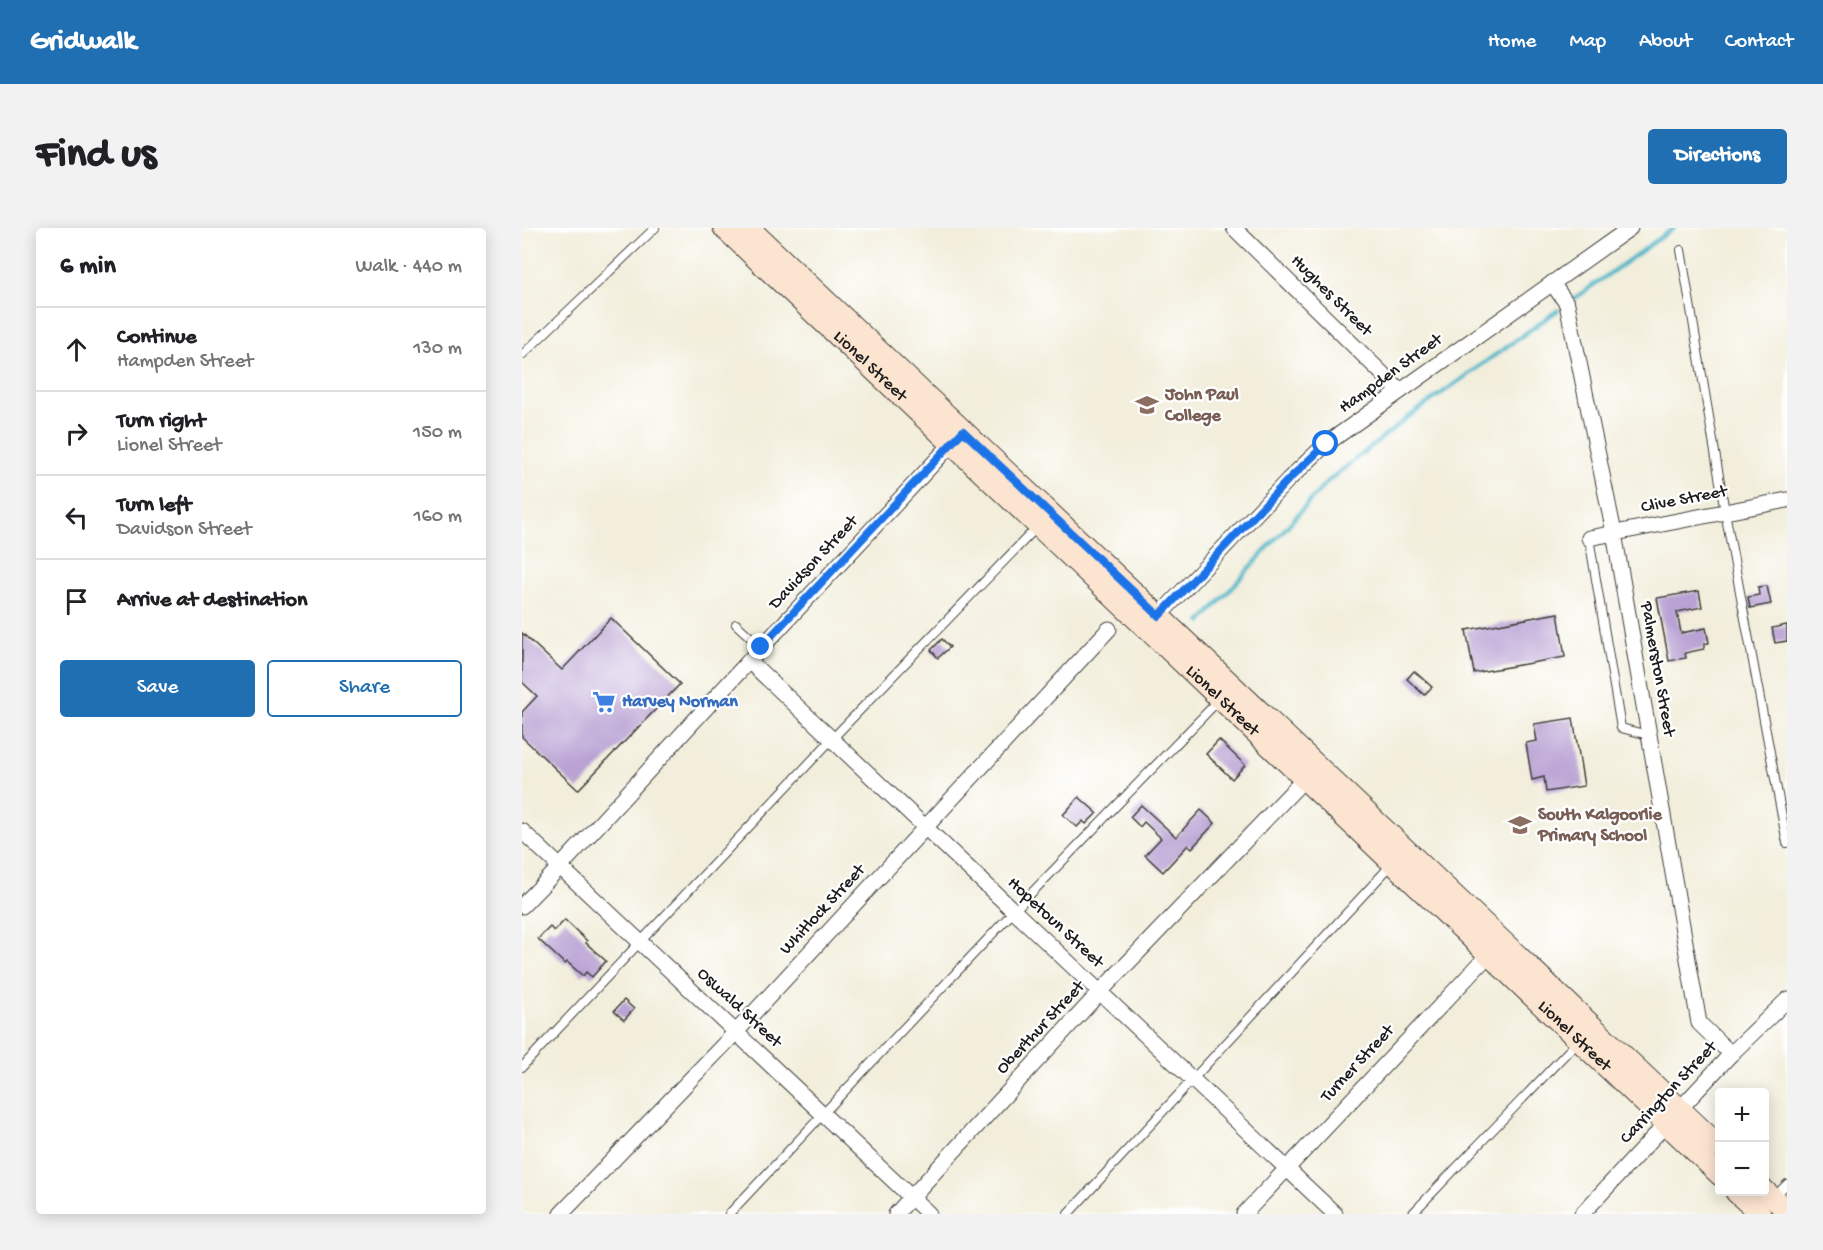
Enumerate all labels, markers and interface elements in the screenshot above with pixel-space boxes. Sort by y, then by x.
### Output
text: Gridwalk [30,26,136,59]
text: Home [1488,30,1536,55]
text: Map [1569,30,1606,55]
text: About [1639,30,1692,55]
text: Contact [1725,30,1793,55]
button: Directions [1648,129,1787,184]
text: Find us [36,132,156,181]
street label: Hughes Street [1286,251,1377,342]
text: 6 min [60,252,116,283]
text: Walk · 440 m [356,256,462,279]
text: Continue [117,325,197,351]
street label: Lionel Street [829,326,912,407]
street label: Hampden Street [1335,329,1448,419]
icon: ahead [60,333,93,366]
text: 130 m [413,338,462,361]
text: Hampden Street [117,351,253,374]
place label: John Paul College [1164,385,1239,427]
school or university icon: John Paul College [1134,392,1160,418]
text: Turn right [117,409,205,435]
icon: right [60,417,93,450]
text: 150 m [413,422,462,445]
route start [1312,430,1338,456]
text: Lionel Street [117,435,221,458]
street label: Clive Street [1639,481,1730,519]
text: Turn left [117,493,191,519]
icon: left [60,501,93,534]
text: 160 m [413,506,462,529]
street label: Davidson Street [764,510,864,615]
text: Davidson Street [117,519,251,542]
icon: arrive [60,585,93,618]
text: Arrive at destination [117,588,307,614]
street label: Palmerston Street [1635,599,1679,740]
route end [747,633,773,659]
button: Save [60,660,255,717]
button: Share [267,660,462,717]
street label: Lionel Street [1181,661,1265,742]
supermarket icon: Harvey Norman [591,689,617,715]
place label: Harvey Norman [622,692,738,713]
place label: South Kalgoorlie Primary School [1537,805,1662,847]
school or university icon: South Kalgoorlie Primary School [1507,812,1533,838]
street label: Whitlock Street [776,859,871,960]
street label: Hopetoun Street [1003,873,1109,974]
street label: Oswald Street [692,963,787,1054]
street label: Oberthur Street [992,976,1091,1079]
street label: Lionel Street [1533,996,1617,1077]
street label: Turner Street [1316,1020,1400,1108]
street label: Carrington Street [1616,1036,1723,1149]
map controls [1715,1088,1769,1196]
button: + [1715,1088,1769,1142]
button: − [1715,1142,1769,1196]

